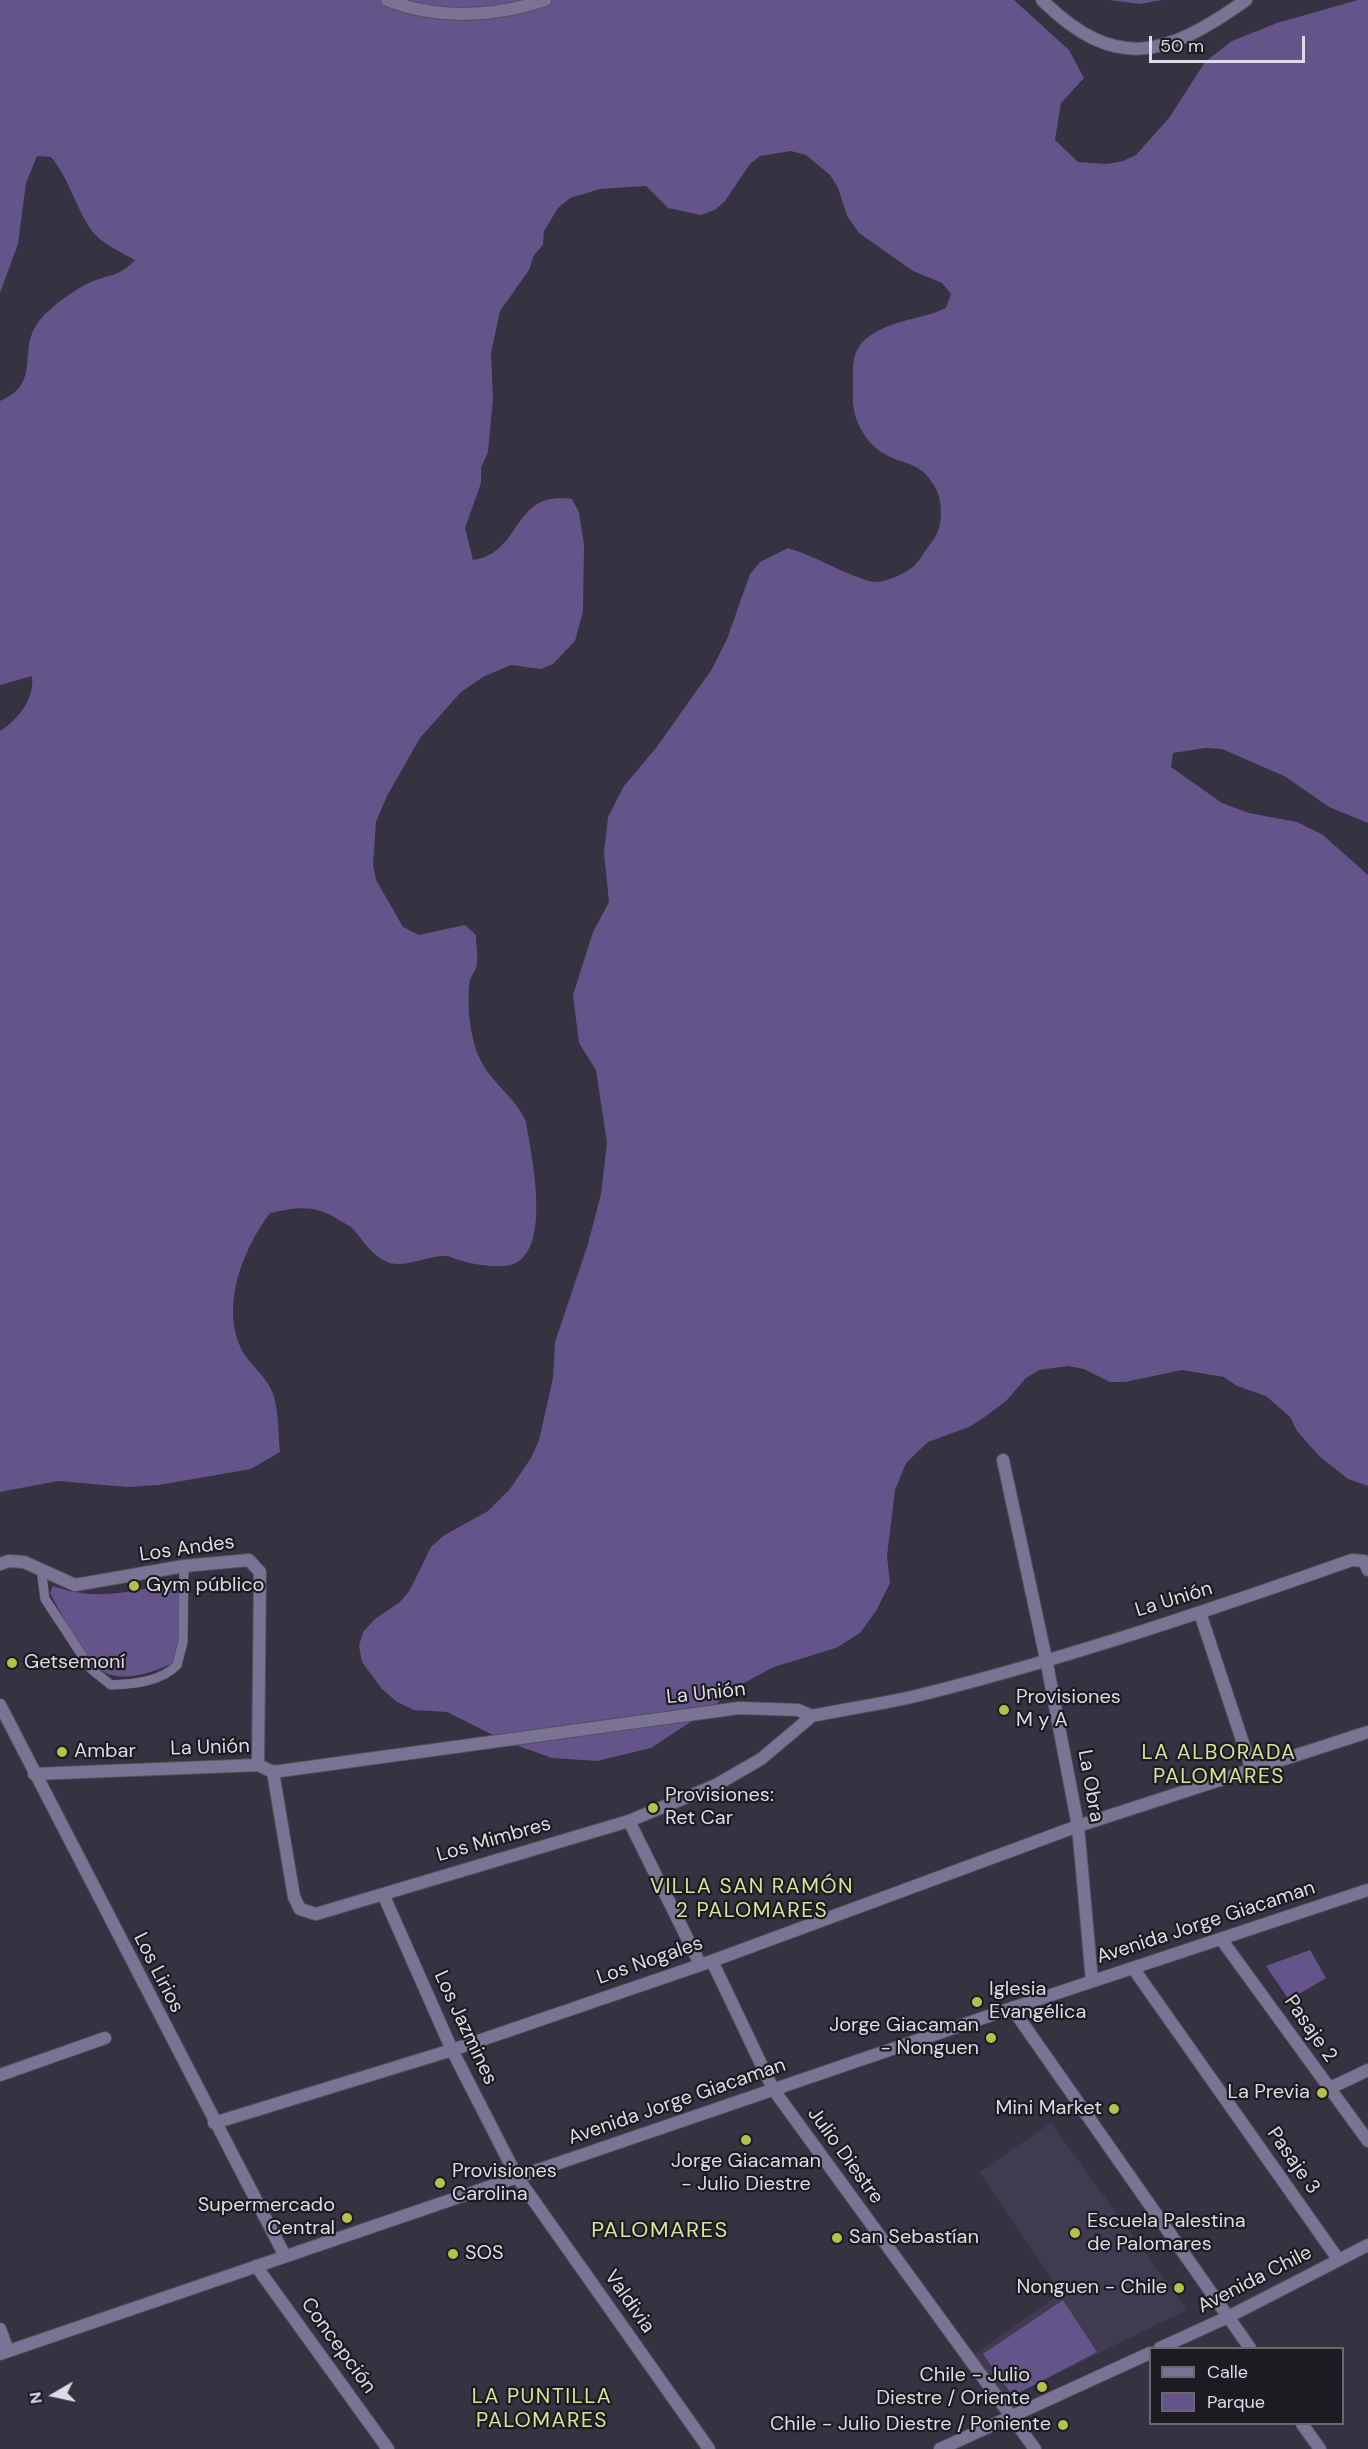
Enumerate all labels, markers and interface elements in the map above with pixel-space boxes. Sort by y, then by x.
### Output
scale bar [1152,24,1308,62]
text: 50 m [1160,34,1204,58]
street label: Los Andes [138,1530,236,1568]
place label: Gym público [146,1574,264,1598]
street label: La Unión [1132,1577,1216,1623]
marker: Gym público [127,1579,141,1593]
place label: Getsemoní [24,1651,125,1675]
marker: Getsemoní [5,1656,19,1670]
street label: La Unión [665,1678,747,1710]
place label: Provisiones M y A [1016,1686,1121,1733]
marker: Provisiones M y A [997,1703,1011,1717]
street label: La Unión [170,1735,250,1761]
place label: Ambar [74,1740,136,1764]
district label: LA ALBORADA PALOMARES [1142,1740,1296,1790]
marker: Ambar [55,1745,69,1759]
street label: La Obra [1072,1748,1108,1824]
place label: Provisiones: Ret Car [665,1784,774,1831]
marker: Provisiones: Ret Car [646,1801,660,1815]
street label: Los Mimbres [434,1812,554,1868]
district label: VILLA SAN RAMÓN 2 PALOMARES [650,1874,854,1924]
street label: Avenida Jorge Giacaman [1094,1876,1318,1970]
street label: Los Lirios [128,1929,188,2017]
street label: Los Nogales [594,1932,706,1990]
street label: Los Jazmines [428,1967,502,2089]
place label: Iglesia Evangélica [989,1978,1086,2025]
street label: Pasaje 2 [1278,1991,1342,2067]
marker: Iglesia Evangélica [970,1995,984,2009]
place label: Jorge Giacaman - Nonguen [829,2014,979,2061]
marker: Jorge Giacaman - Nonguen [984,2031,998,2045]
street label: Avenida Jorge Giacaman [565,2053,789,2151]
place label: La Previa [1227,2081,1310,2105]
marker: La Previa [1315,2086,1329,2100]
place label: Mini Market [995,2097,1102,2121]
marker: Mini Market [1107,2102,1121,2116]
street label: Julio Diestre [802,2103,888,2209]
street label: Pasaje 3 [1261,2123,1325,2199]
marker: Jorge Giacaman - Julio Diestre [739,2133,753,2147]
place label: Jorge Giacaman - Julio Diestre [671,2150,821,2197]
place label: Provisiones Carolina [452,2160,557,2207]
marker: Provisiones Carolina [433,2176,447,2190]
place label: Supermercado Central [198,2194,335,2241]
place label: Escuela Palestina de Palomares [1087,2210,1246,2257]
marker: Supermercado Central [340,2211,354,2225]
district label: PALOMARES [591,2218,729,2244]
place label: San Sebastían [849,2226,979,2250]
marker: Escuela Palestina de Palomares [1068,2226,1082,2240]
marker: San Sebastían [830,2231,844,2245]
street label: Avenida Chile [1194,2241,1316,2319]
place label: SOS [465,2242,504,2266]
marker: SOS [446,2247,460,2261]
street label: Valdivia [599,2266,659,2338]
place label: Nonguen - Chile [1016,2276,1167,2300]
marker: Nonguen - Chile [1172,2281,1186,2295]
street label: Concepción [295,2293,381,2399]
legend [1149,2347,1344,2425]
text: Calle [1207,2360,1248,2384]
place label: Chile - Julio Diestre / Oriente [876,2364,1030,2411]
north arrow [24,2365,84,2425]
marker: Chile - Julio Diestre / Oriente [1035,2380,1049,2394]
district label: LA PUNTILLA PALOMARES [472,2384,612,2434]
text: N [24,2390,47,2405]
text: Parque [1207,2390,1265,2414]
place label: Chile - Julio Diestre / Poniente [770,2413,1051,2437]
marker: Chile - Julio Diestre / Poniente [1056,2418,1070,2432]

